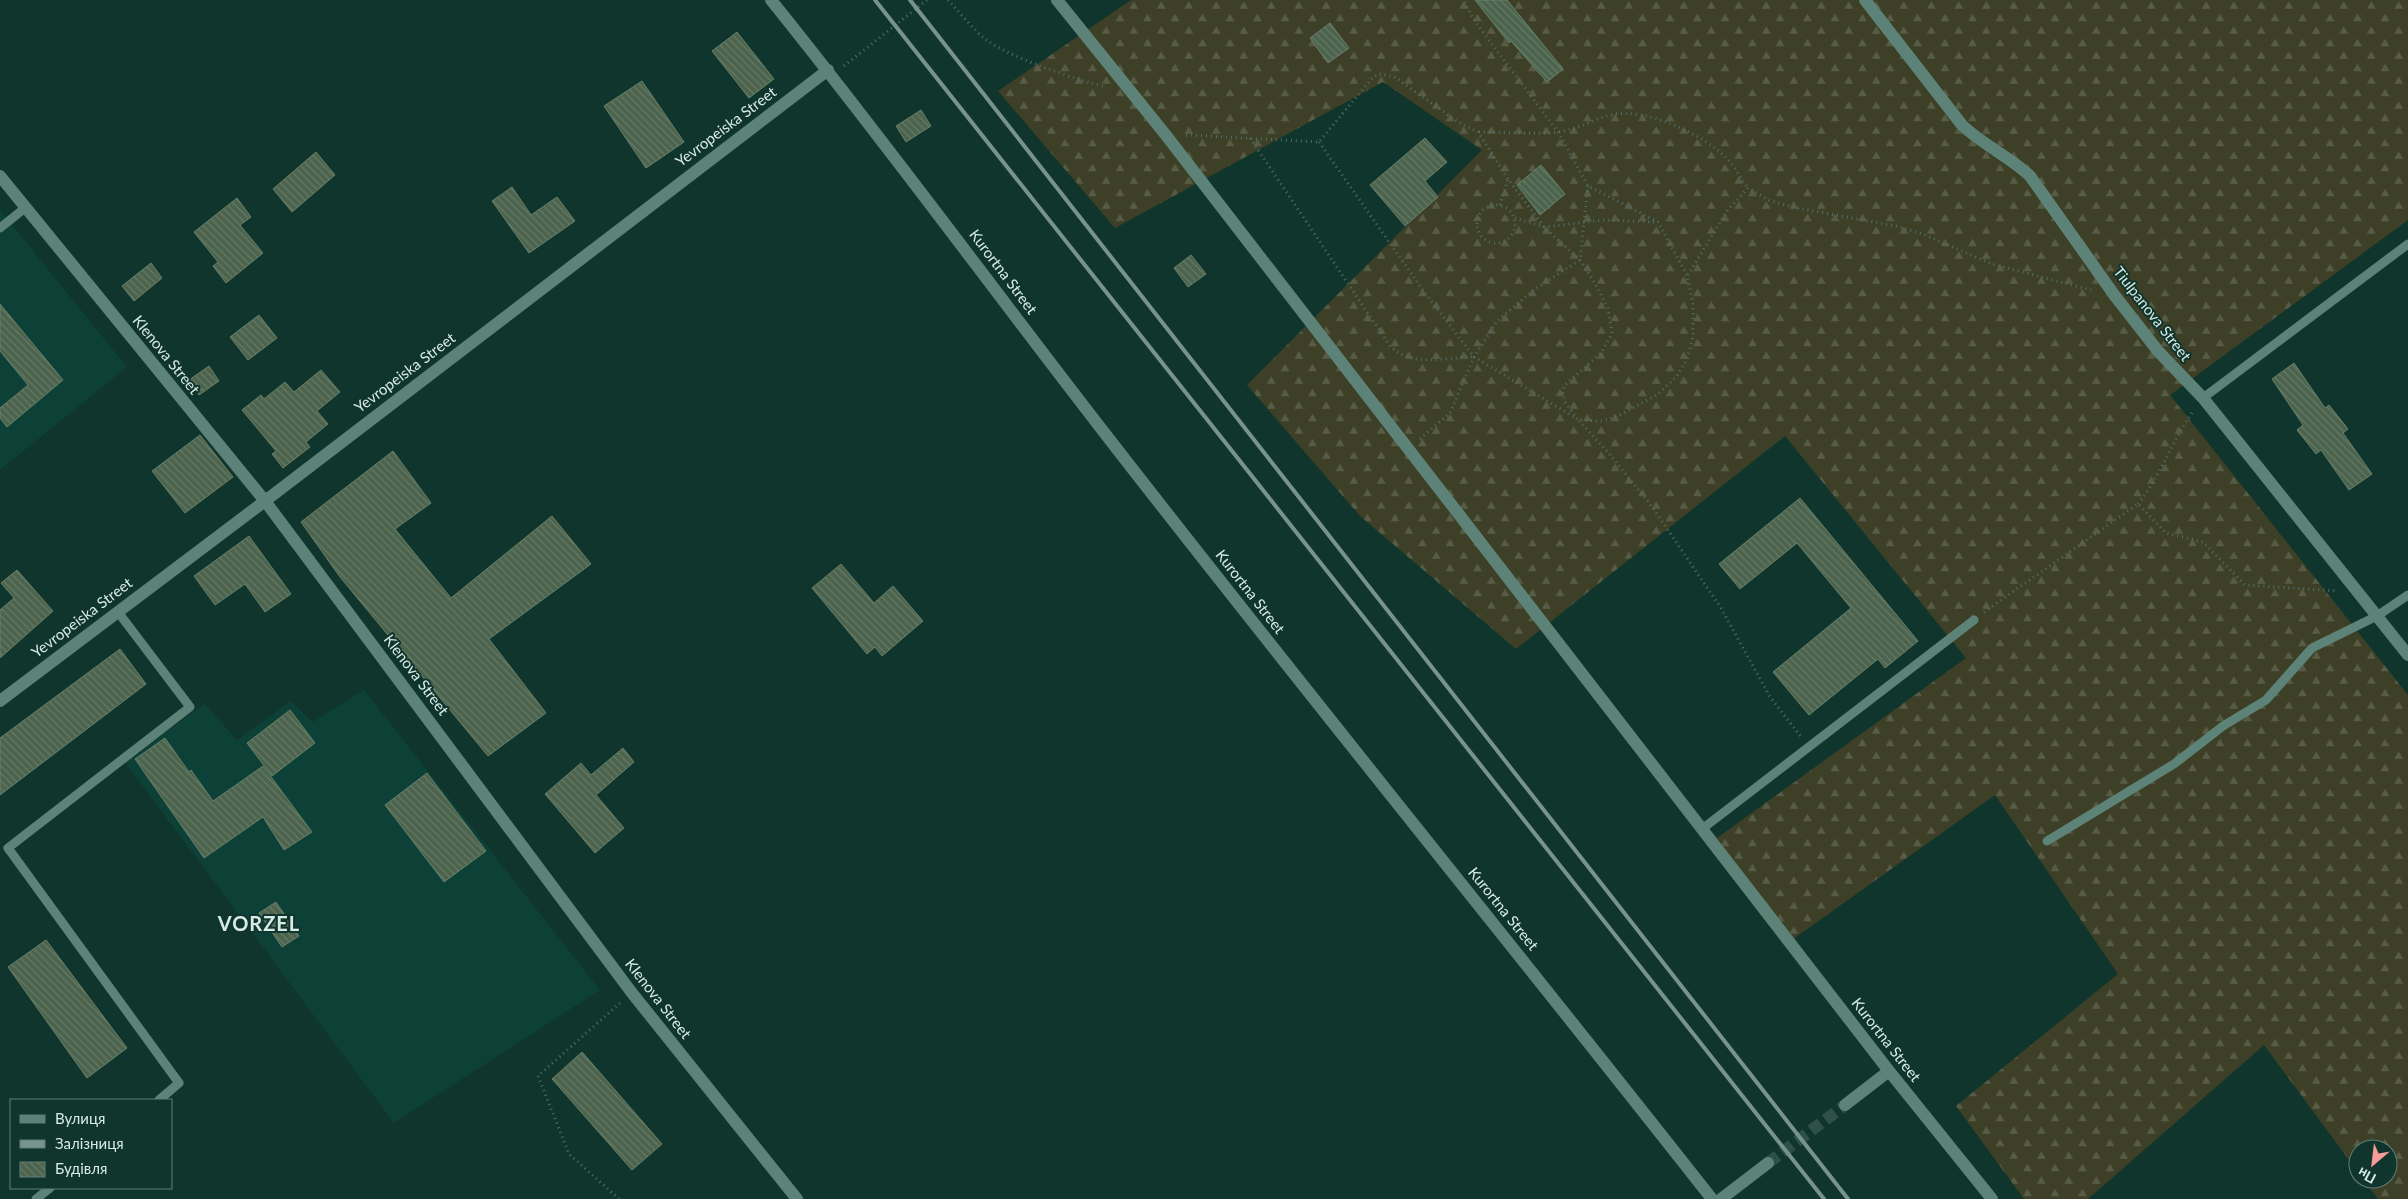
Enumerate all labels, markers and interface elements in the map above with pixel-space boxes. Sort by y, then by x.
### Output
street label: Yevropeiska Street [671,82,780,170]
street label: Kurortna Street [966,225,1042,318]
street label: Tiulpanova Street [2110,262,2196,365]
street label: Klenova Street [129,311,205,398]
street label: Yevropeiska Street [350,328,459,416]
street label: Kurortna Street [1212,546,1290,637]
street label: Yevropeiska Street [27,573,136,661]
street label: Klenova Street [381,630,453,719]
street label: Kurortna Street [1465,863,1543,954]
district label: VORZEL [217,911,300,935]
street label: Klenova Street [622,955,696,1042]
street label: Kurortna Street [1848,994,1926,1085]
legend [10,1099,172,1189]
text: Вулиця [55,1109,105,1127]
text: Залізниця [55,1134,124,1152]
north arrow [2348,1139,2398,1189]
text: Будівля [55,1159,107,1177]
text: Пн [2355,1164,2379,1188]

